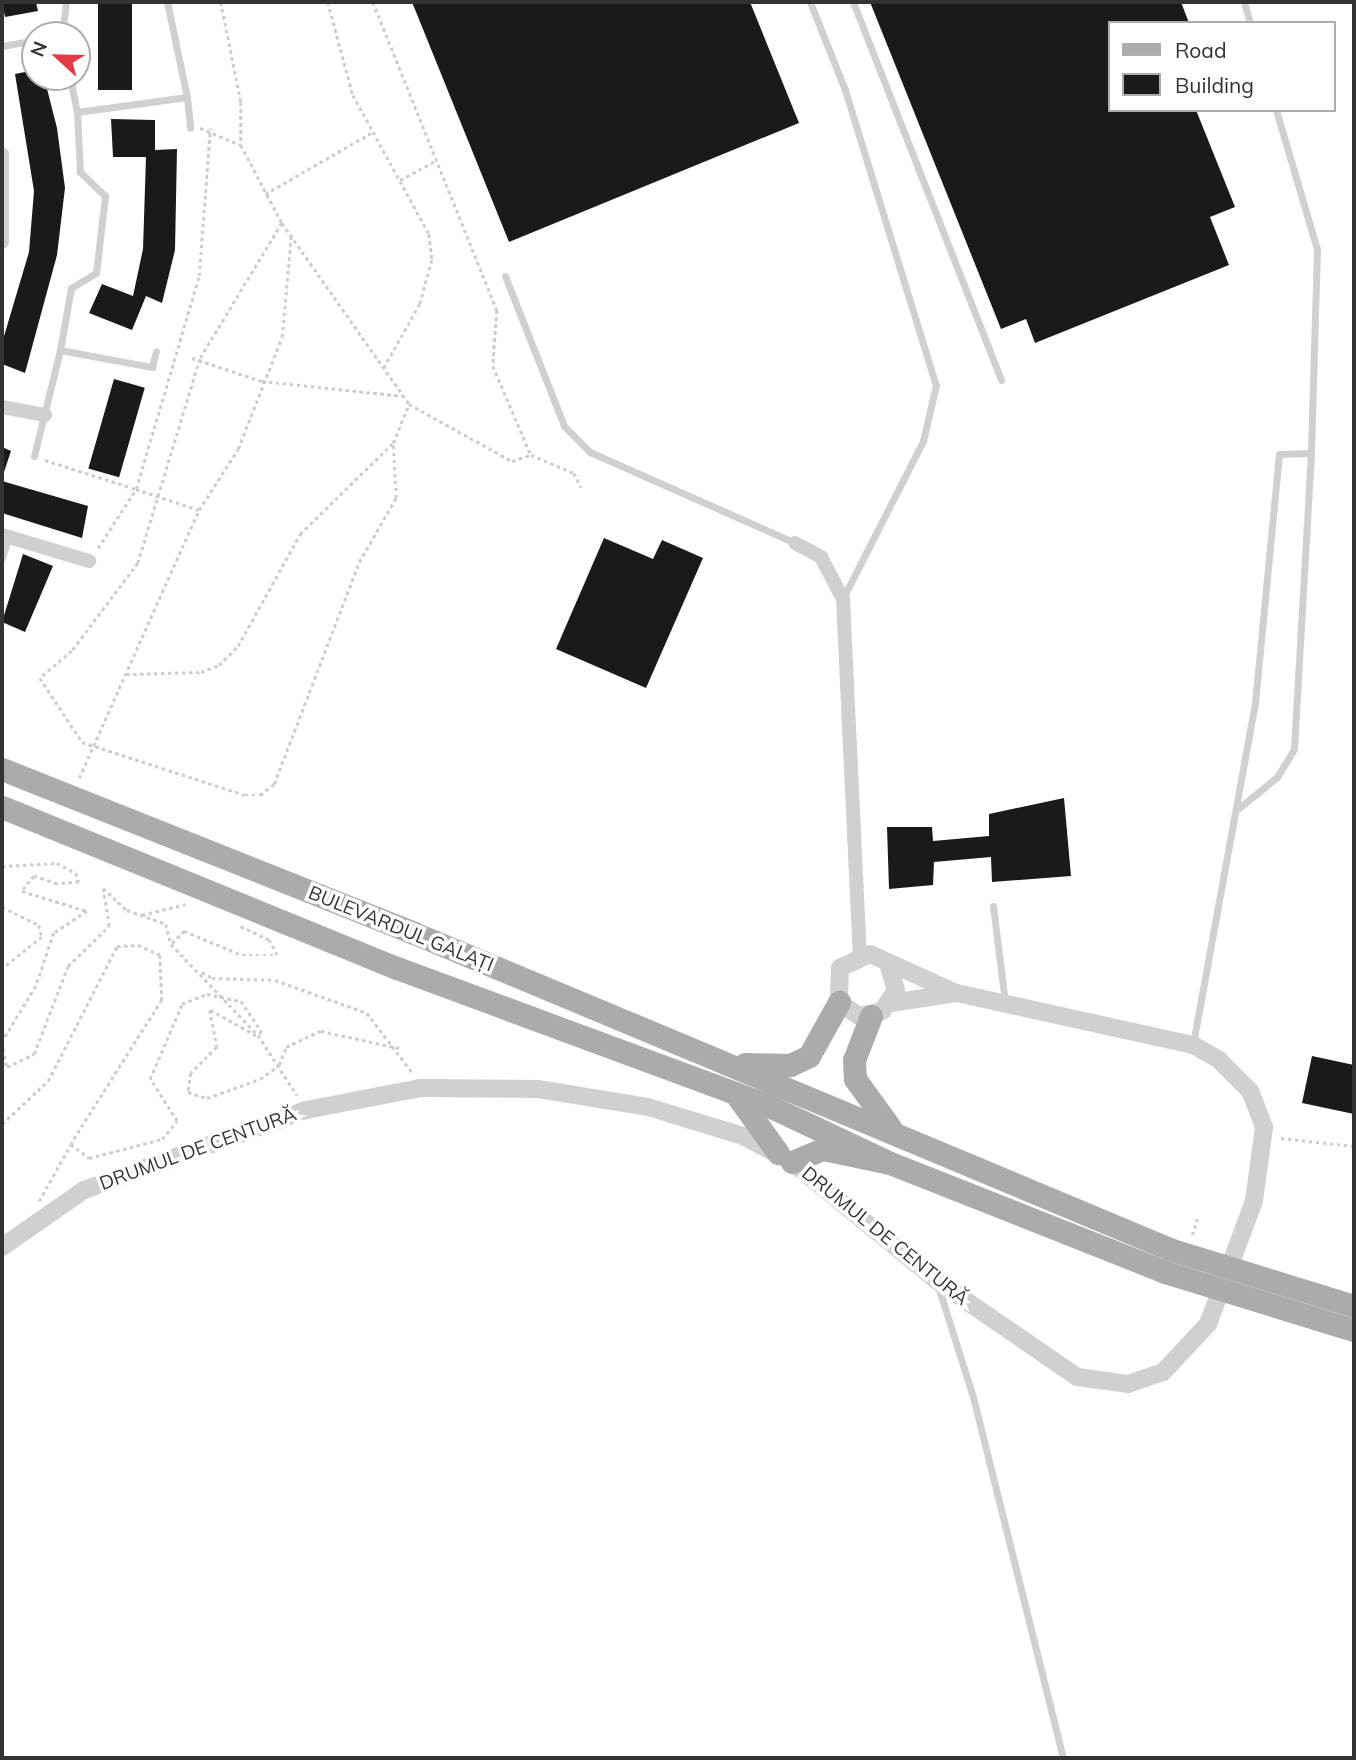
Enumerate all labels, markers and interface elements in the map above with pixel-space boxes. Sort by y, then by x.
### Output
north arrow [21,21,91,91]
legend [1108,21,1335,112]
text: Road [1175,37,1226,63]
text: N [25,38,52,60]
text: Building [1175,72,1254,98]
street label: BULEVARDUL GALAȚI [305,881,497,977]
street label: DRUMUL DE CENTURĂ [97,1103,299,1195]
street label: DRUMUL DE CENTURĂ [797,1162,973,1310]

